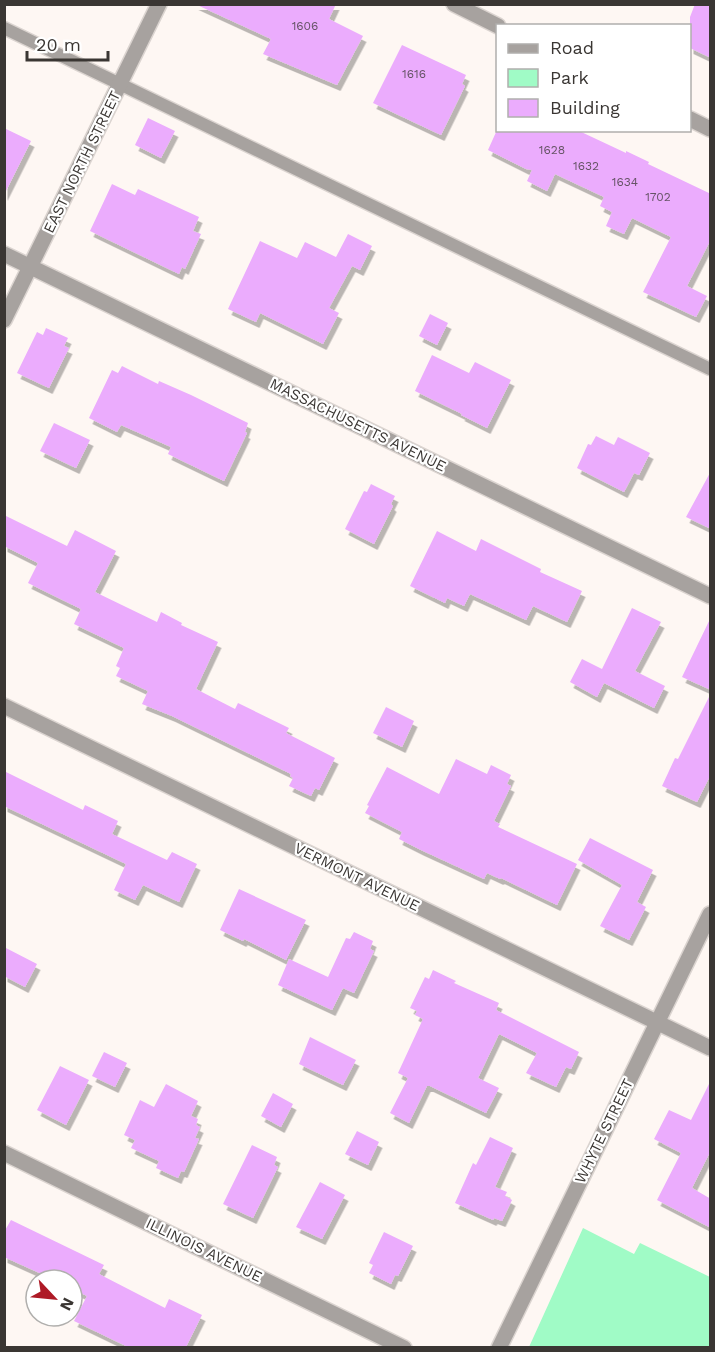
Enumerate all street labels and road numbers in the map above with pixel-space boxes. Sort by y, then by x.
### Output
street label: EAST NORTH STREET [40,88,124,236]
street label: MASSACHUSETTS AVENUE [267,374,449,476]
street label: VERMONT AVENUE [292,839,422,915]
street label: WHYTE STREET [571,1076,637,1186]
street label: ILLINOIS AVENUE [143,1214,265,1286]

